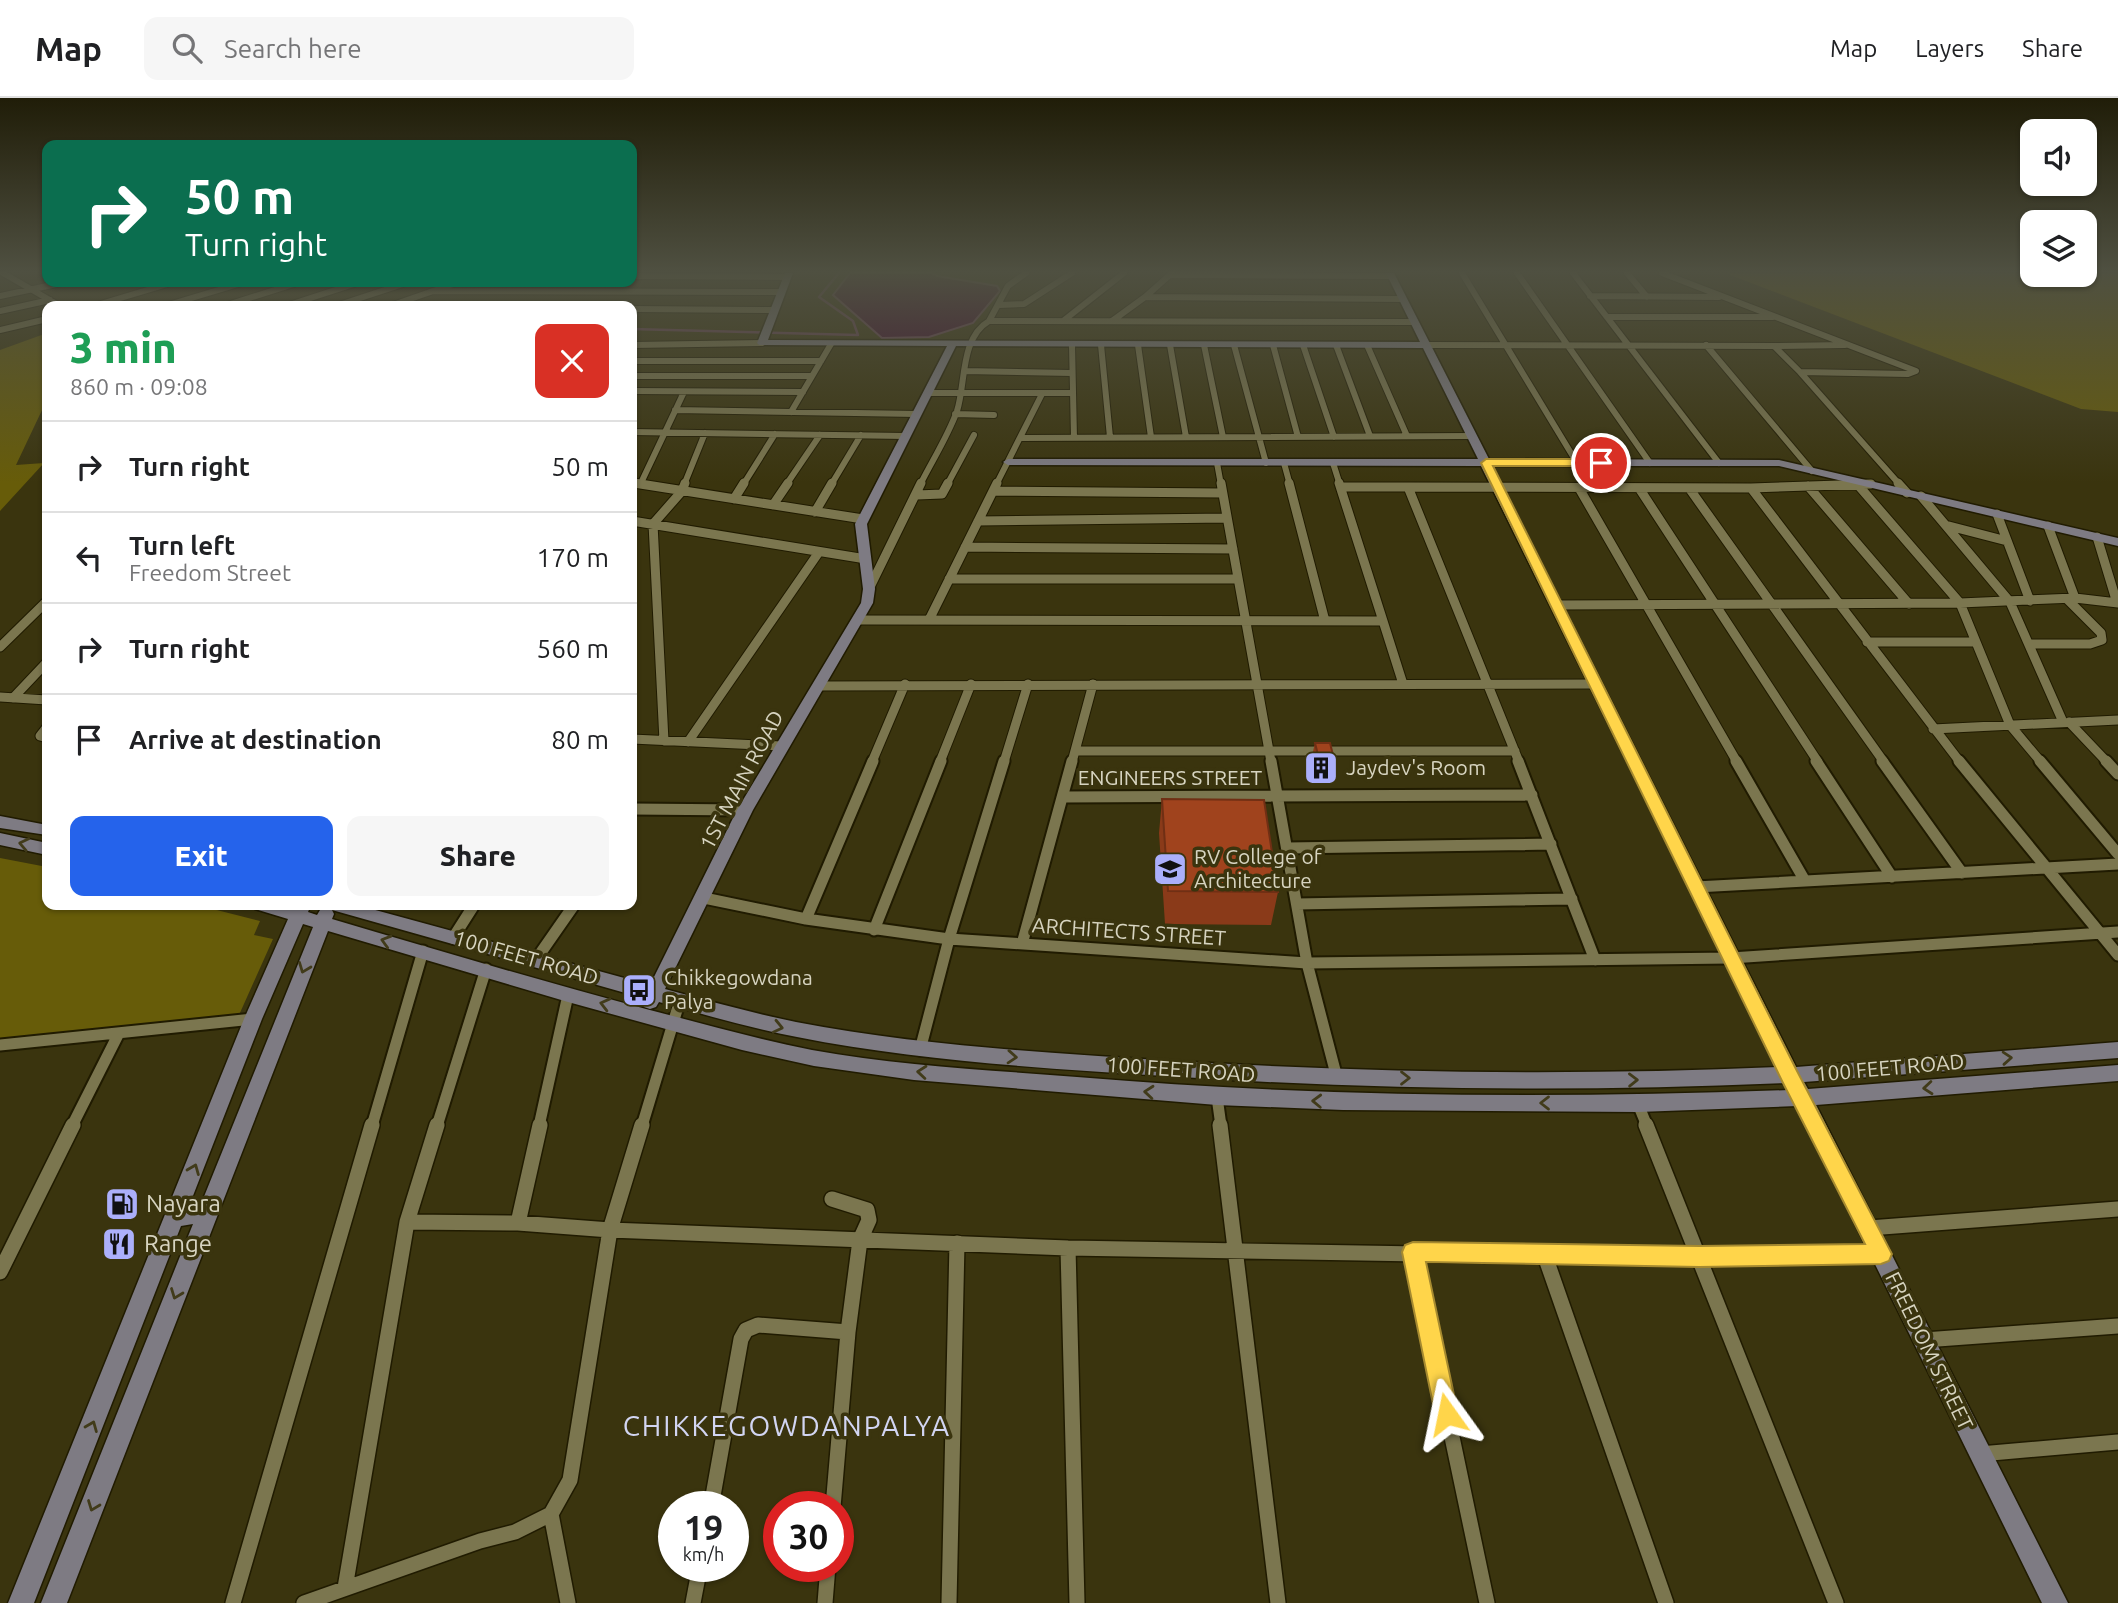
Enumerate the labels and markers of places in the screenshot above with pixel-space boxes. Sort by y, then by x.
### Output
pin [1571,433,1631,493]
building icon: Jaydev's Room [1302,749,1340,787]
place label: Jaydev's Room [1346,755,1486,779]
place label: RV College of Architecture [1194,844,1323,892]
school or university icon: RV College of Architecture [1151,850,1189,888]
place label: Chikkegowdana Palya [664,965,813,1013]
bus stop icon: Chikkegowdana Palya [620,971,658,1009]
fuel station icon: Nayara [103,1185,141,1223]
place label: Nayara [146,1190,221,1217]
restaurant icon: Range [100,1225,138,1263]
place label: Range [144,1230,212,1257]

